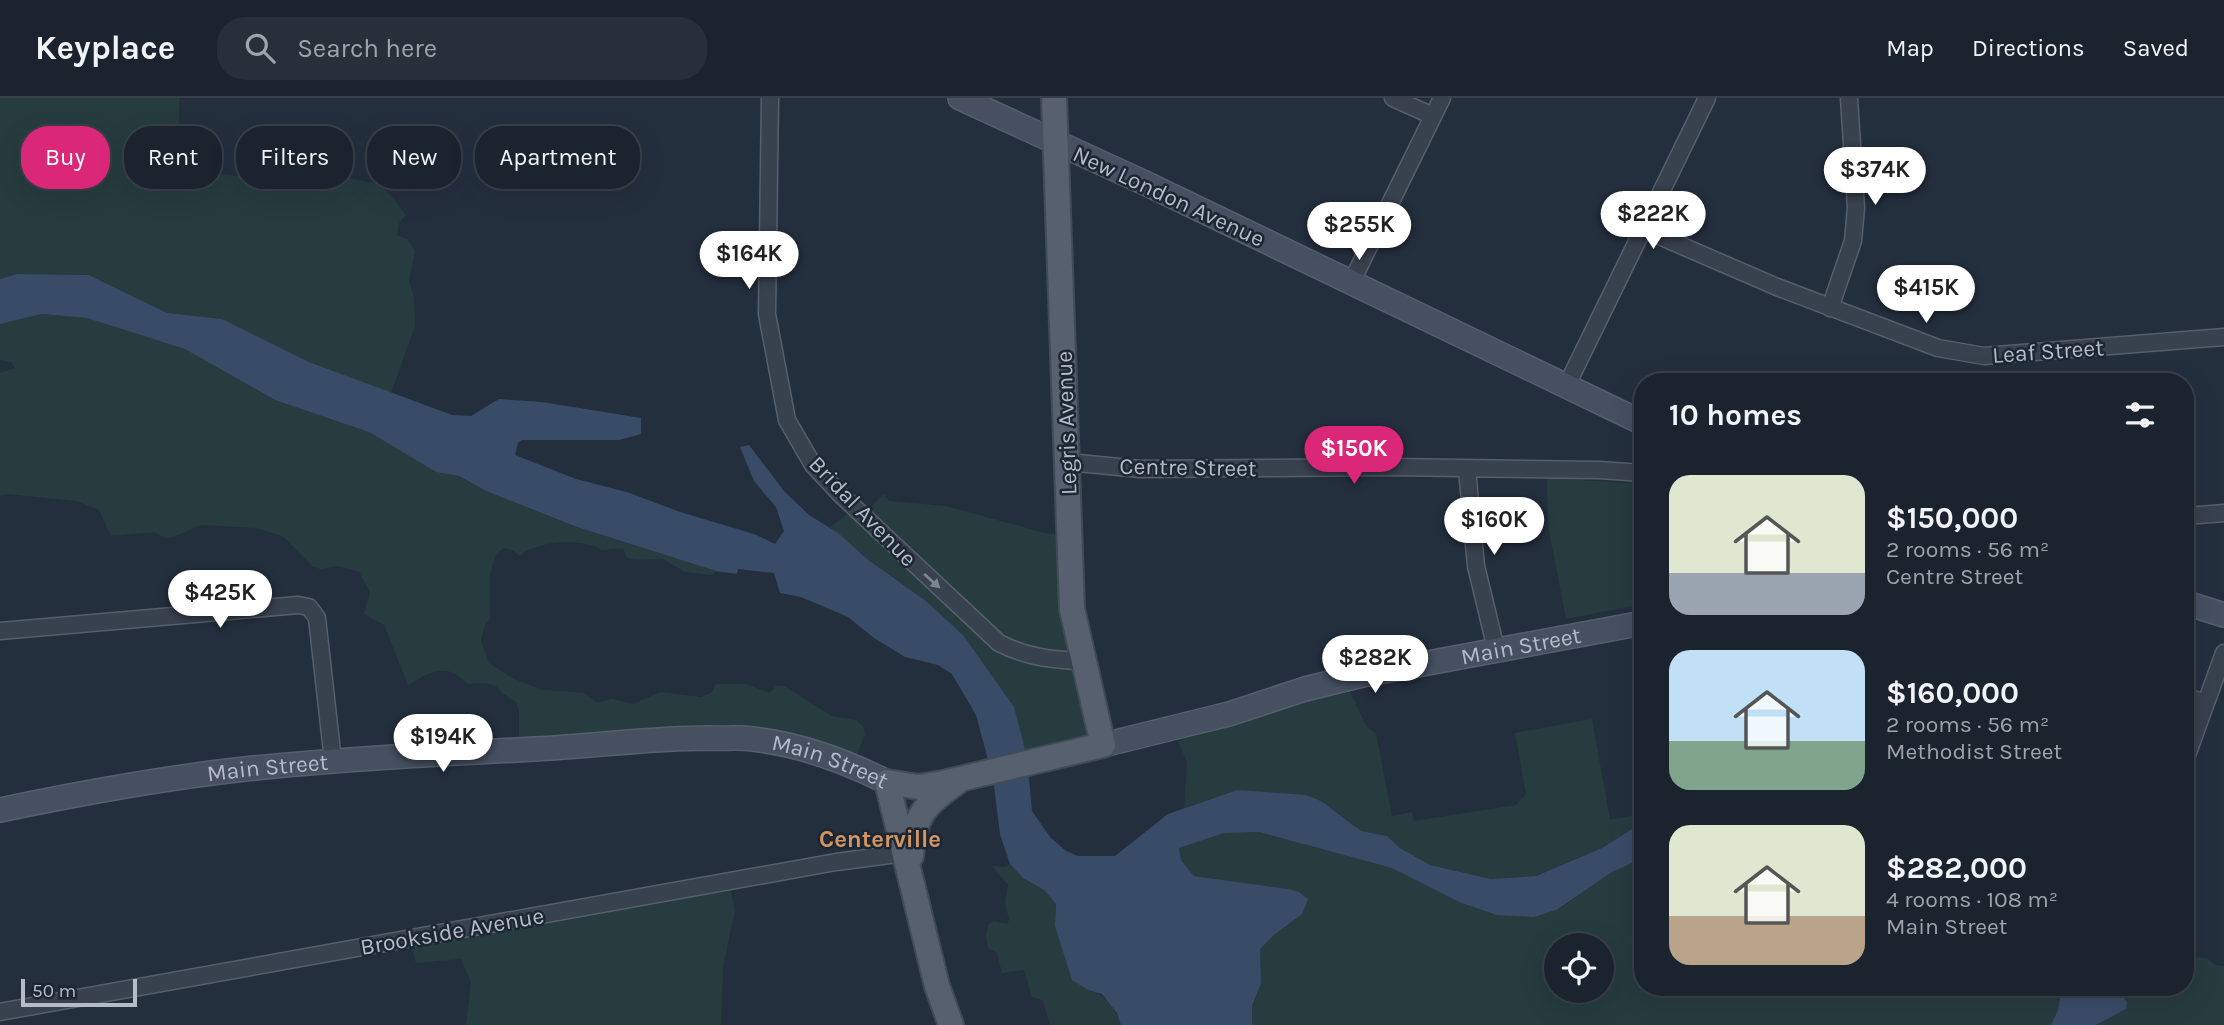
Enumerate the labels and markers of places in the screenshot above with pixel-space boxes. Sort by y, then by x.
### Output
pin: $374K [1826,148,1924,207]
pin: $222K [1604,192,1702,251]
pin: $255K [1310,202,1408,262]
pin: $164K [700,232,798,291]
pin: $415K [1877,266,1975,325]
pin: $150K [1305,426,1403,486]
pin: $160K [1445,498,1543,557]
pin: $425K [171,570,269,630]
pin: $282K [1326,636,1424,695]
pin: $194K [394,714,492,774]

